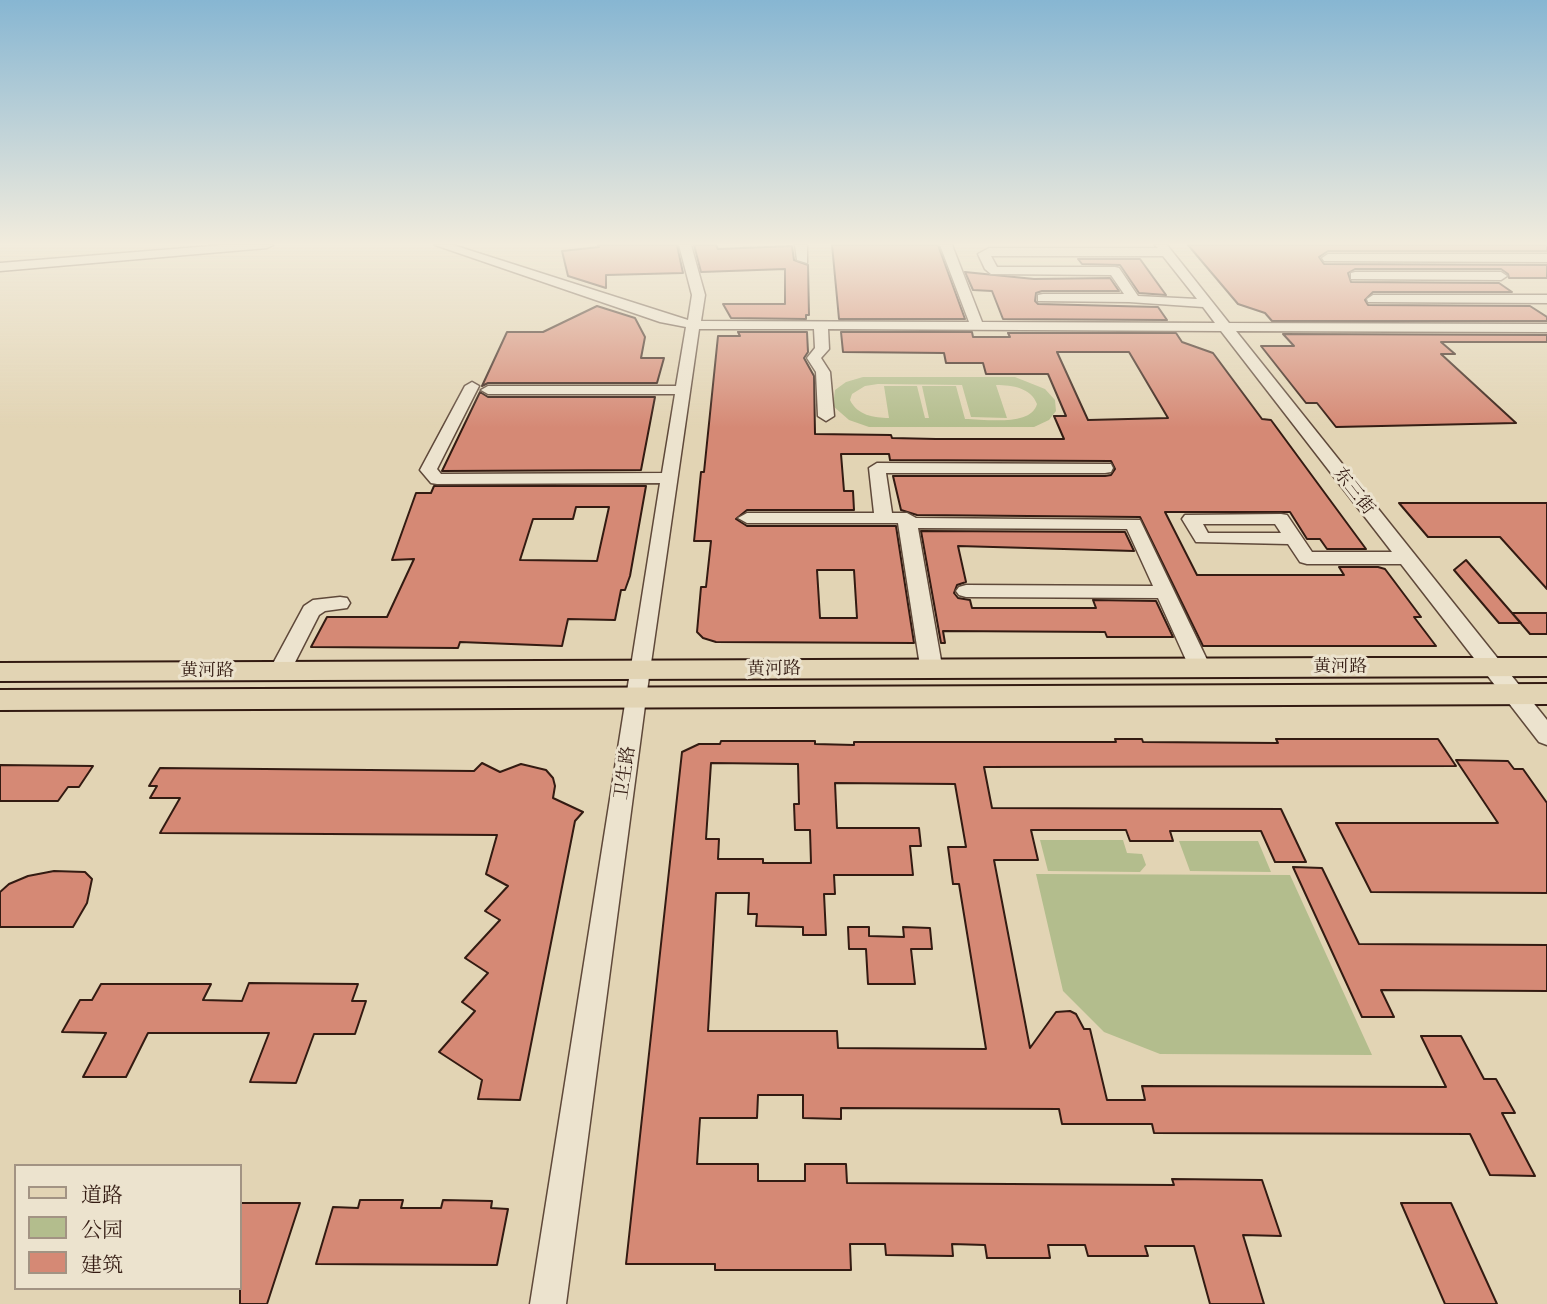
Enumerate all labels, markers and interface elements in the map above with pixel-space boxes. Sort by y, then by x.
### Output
street label: 东三街 [1329,463,1379,519]
street label: 黄河路 [1313,656,1367,678]
street label: 黄河路 [747,658,801,680]
street label: 黄河路 [180,660,234,682]
street label: 卫生路 [611,745,639,801]
legend [14,1164,242,1290]
text: 道路 [81,1182,123,1207]
text: 公园 [81,1217,123,1242]
text: 建筑 [81,1252,123,1277]

